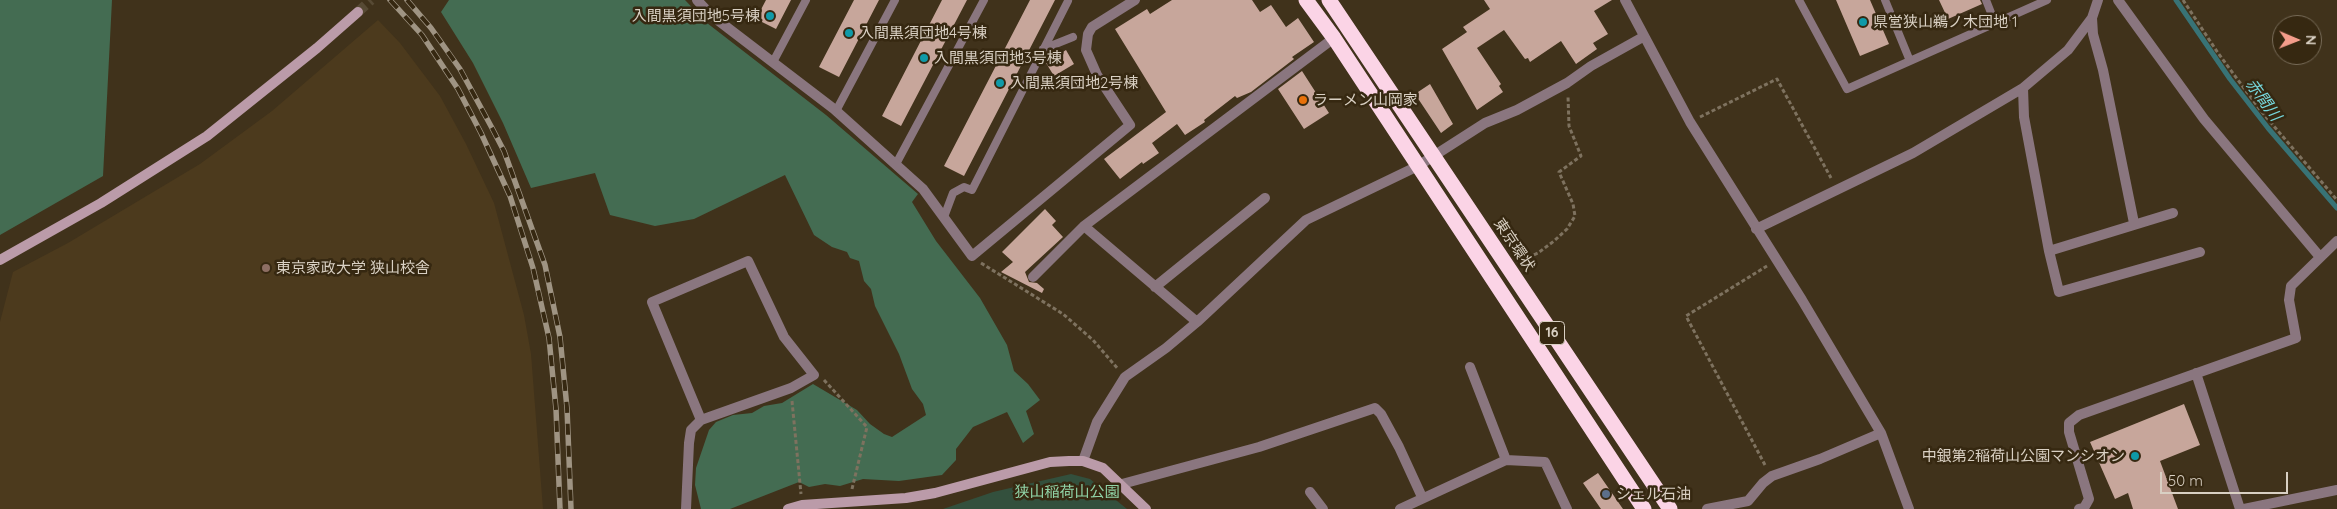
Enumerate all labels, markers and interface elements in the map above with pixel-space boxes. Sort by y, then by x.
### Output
place label: 入間黒須団地5号棟 [632,7,760,25]
marker: 入間黒須団地5号棟 [764,10,776,22]
place label: 県営狭山鵜ノ木団地 1 [1873,13,2018,31]
north arrow [2272,15,2322,65]
marker: 県営狭山鵜ノ木団地 1 [1857,16,1869,28]
place label: 入間黒須団地4号棟 [859,24,987,42]
marker: 入間黒須団地4号棟 [843,27,855,39]
text: N [2302,35,2320,46]
place label: 入間黒須団地3号棟 [934,49,1062,67]
marker: 入間黒須団地3号棟 [918,52,930,64]
place label: 入間黒須団地2号棟 [1010,74,1138,92]
water label: 赤間川 [2241,75,2285,125]
marker: 入間黒須団地2号棟 [994,77,1006,89]
place label: ラーメン山岡家 [1313,91,1418,109]
marker: ラーメン山岡家 [1297,94,1309,106]
street label: 東京環状 [1490,215,1538,275]
place label: 東京家政大学 狭山校舎 [276,259,430,277]
marker: 東京家政大学 狭山校舎 [260,262,272,274]
road number: 16 [1540,322,1564,344]
place label: 中銀第2稲荷山公園マンシオン [1922,447,2125,465]
marker: 中銀第2稲荷山公園マンシオン [2129,450,2141,462]
scale bar [2162,462,2290,494]
text: 50 m [2168,471,2203,490]
park label: 狭山稲荷山公園 [1015,483,1119,501]
place label: シェル石油 [1616,485,1691,503]
marker: シェル石油 [1600,488,1612,500]

